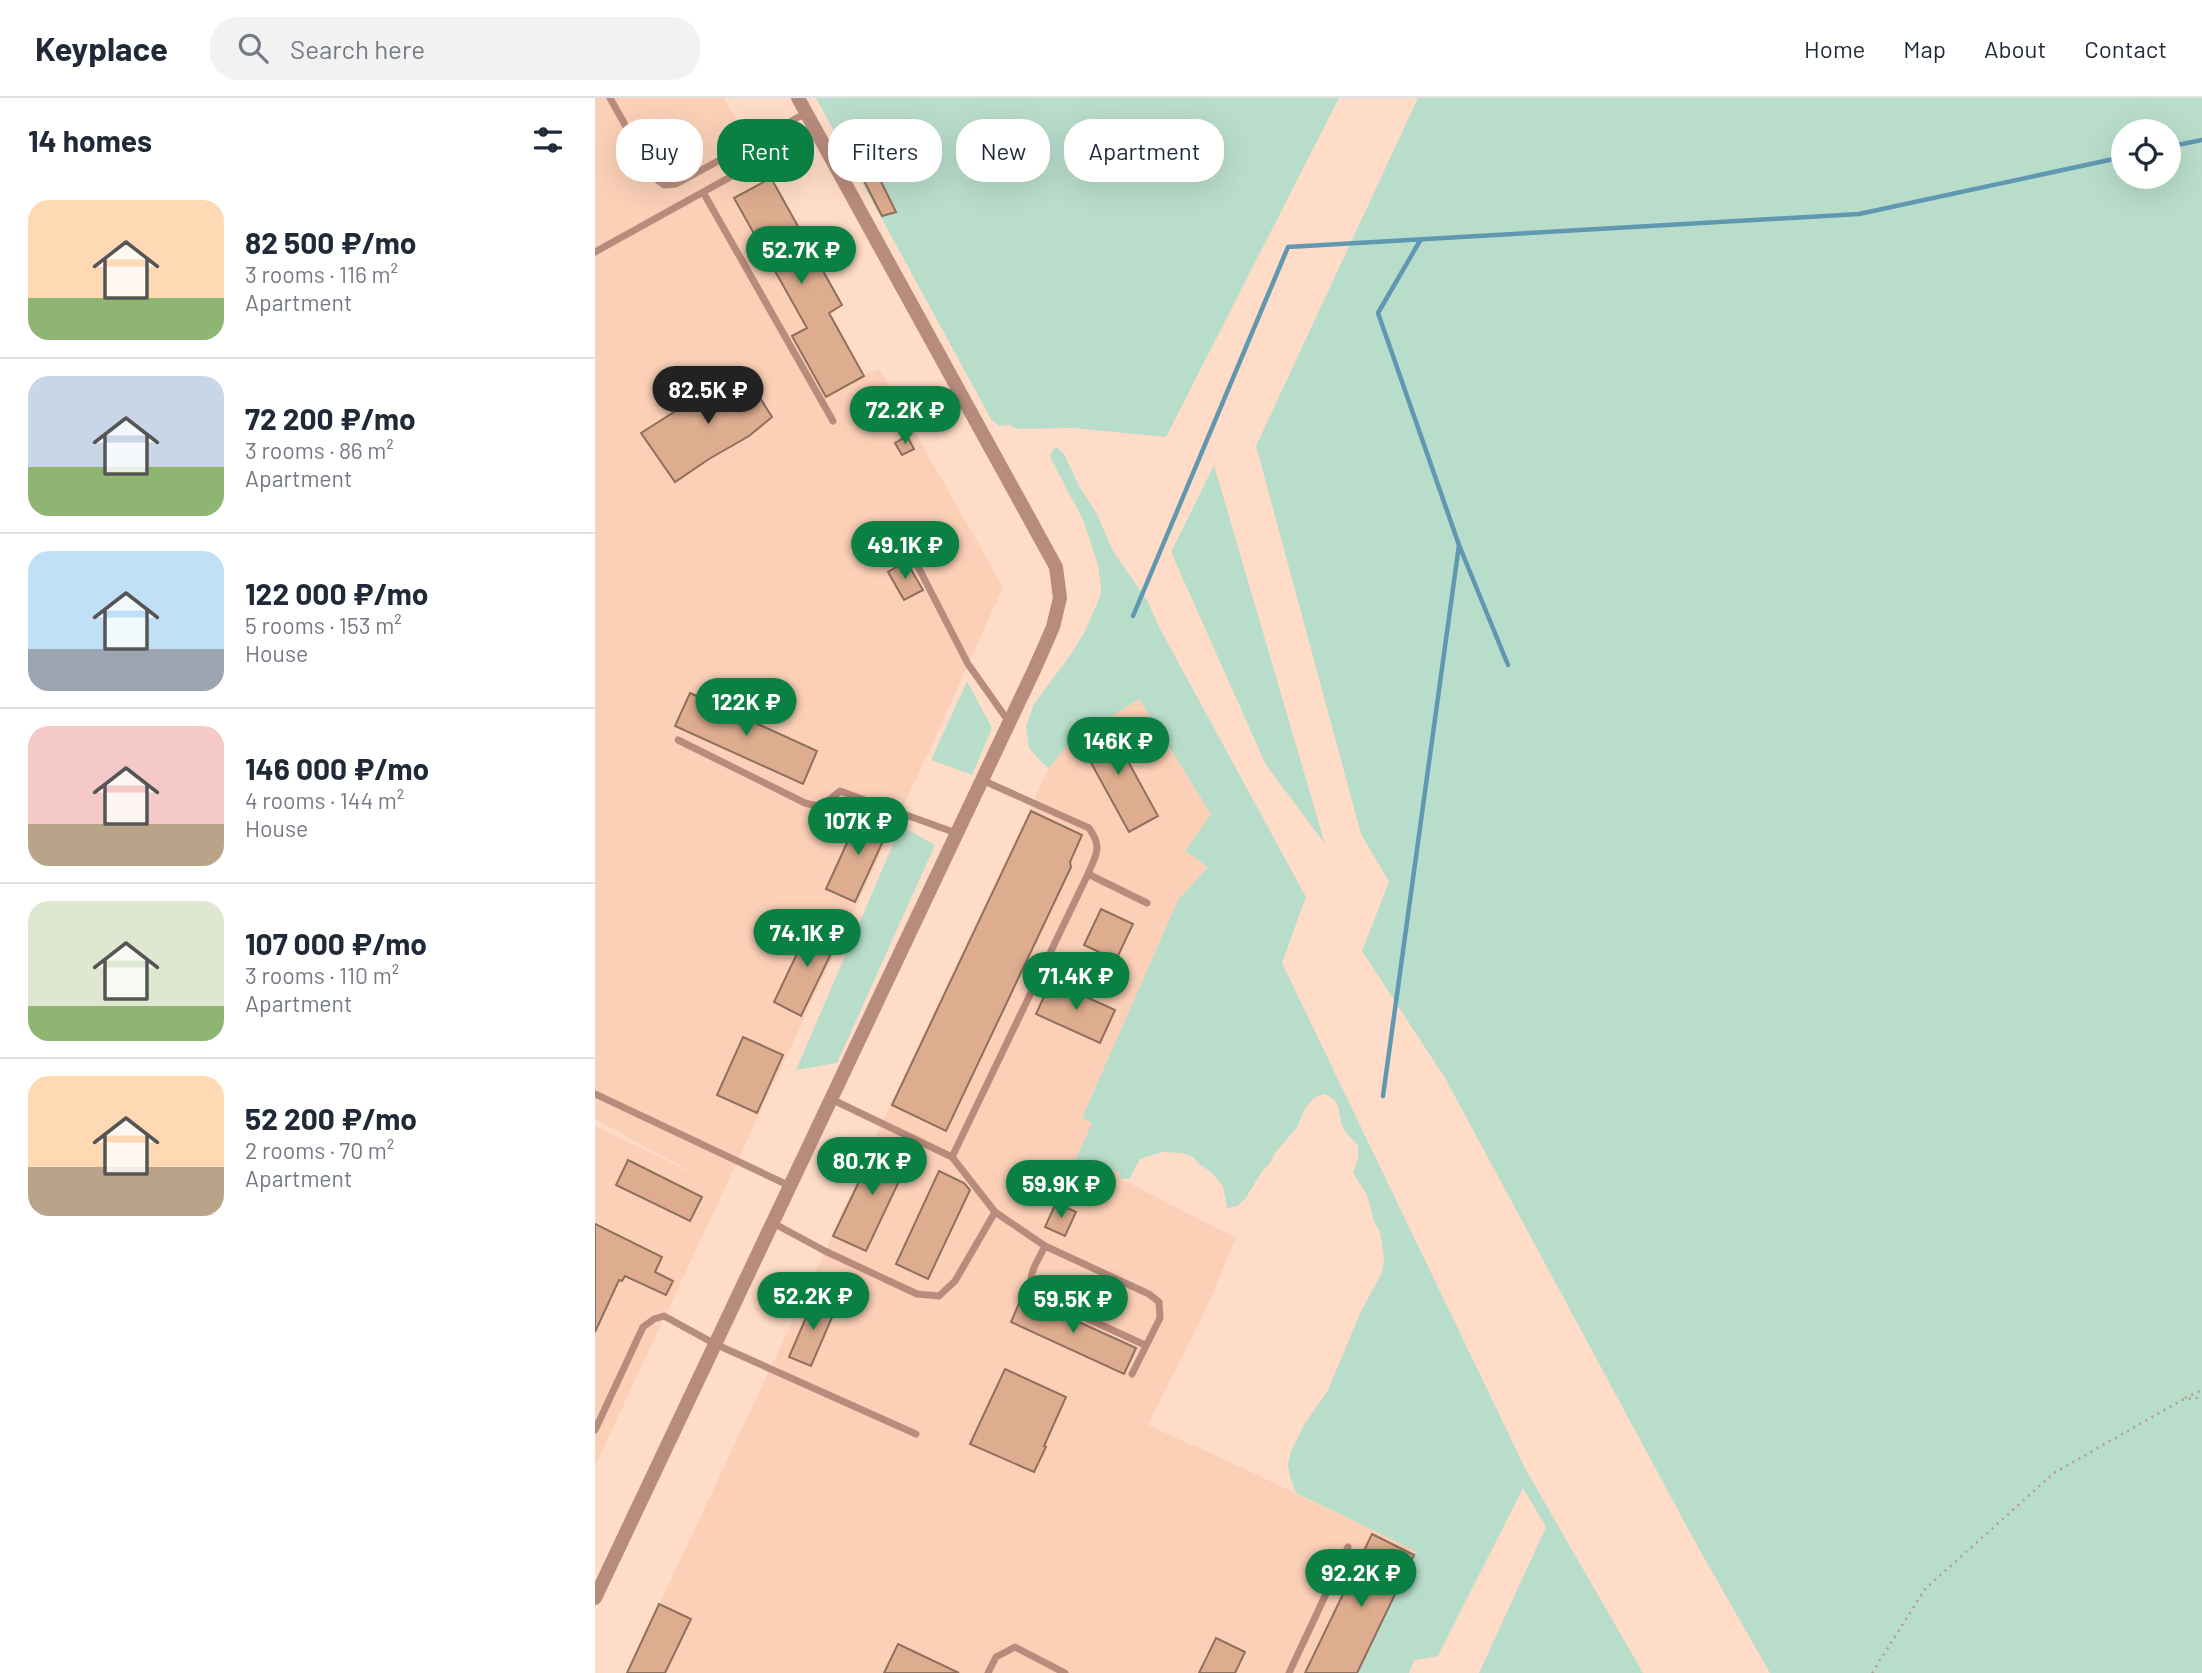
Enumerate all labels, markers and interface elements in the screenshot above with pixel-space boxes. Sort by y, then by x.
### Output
search box [210,17,700,80]
text: Keyplace [35,28,168,68]
icon: search [234,29,272,67]
text: Search here [290,33,425,64]
text: Home [1804,34,1865,63]
text: Map [1903,34,1946,63]
text: About [1984,34,2046,63]
text: Contact [2084,34,2167,63]
chip: Buy [616,119,703,182]
chip: Rent [717,119,814,182]
chip: Filters [828,119,942,182]
chip: New [956,119,1050,182]
chip: Apartment [1064,119,1224,182]
map controls [2111,119,2181,189]
button: locate [2111,119,2181,189]
icon: filters [529,121,567,159]
text: 14 homes [28,122,152,158]
text: 82 500 ₽/mo [245,224,416,260]
pin: 52.7K ₽ [736,226,866,286]
icon: home [84,228,168,312]
text: 52.7K ₽ [762,235,840,263]
text: 3 rooms · 116 m² [245,260,398,288]
text: Apartment [245,288,352,316]
pin: 82.5K ₽ [643,366,773,426]
text: 82.5K ₽ [668,375,748,403]
pin: 72.2K ₽ [840,386,970,446]
text: 72.2K ₽ [866,395,944,423]
text: 72 200 ₽/mo [245,400,416,436]
icon: home [84,404,168,488]
text: 3 rooms · 86 m² [245,436,394,464]
text: Apartment [245,464,352,492]
pin: 49.1K ₽ [840,522,970,581]
text: 49.1K ₽ [867,530,943,558]
text: 122 000 ₽/mo [245,575,429,611]
icon: home [84,579,168,663]
text: 5 rooms · 153 m² [245,611,402,639]
text: House [245,639,308,667]
pin: 122K ₽ [689,678,803,738]
text: 122K ₽ [711,687,781,715]
pin: 146K ₽ [1061,718,1175,777]
text: 146K ₽ [1083,726,1153,754]
text: 146 000 ₽/mo [245,750,429,786]
icon: home [84,754,168,838]
text: 4 rooms · 144 m² [245,786,404,814]
pin: 107K ₽ [801,798,915,857]
text: 107K ₽ [824,806,892,834]
text: House [245,814,308,842]
pin: 74.1K ₽ [742,910,872,969]
text: 74.1K ₽ [770,918,844,946]
text: 107 000 ₽/mo [245,925,427,961]
icon: home [84,929,168,1013]
pin: 71.4K ₽ [1011,953,1141,1012]
text: 3 rooms · 110 m² [245,961,399,989]
text: 71.4K ₽ [1039,961,1113,989]
text: Apartment [245,989,352,1017]
text: 52 200 ₽/mo [245,1100,417,1136]
icon: home [84,1104,168,1188]
text: 2 rooms · 70 m² [245,1136,394,1164]
pin: 80.7K ₽ [807,1138,937,1197]
text: 80.7K ₽ [833,1146,911,1174]
pin: 59.9K ₽ [996,1160,1126,1220]
text: Apartment [245,1164,352,1192]
text: 59.9K ₽ [1022,1169,1100,1197]
pin: 52.2K ₽ [748,1272,878,1332]
pin: 59.5K ₽ [1008,1276,1138,1335]
text: 52.2K ₽ [773,1281,853,1309]
text: 59.5K ₽ [1034,1284,1112,1312]
pin: 92.2K ₽ [1296,1550,1426,1609]
text: 92.2K ₽ [1321,1558,1401,1586]

